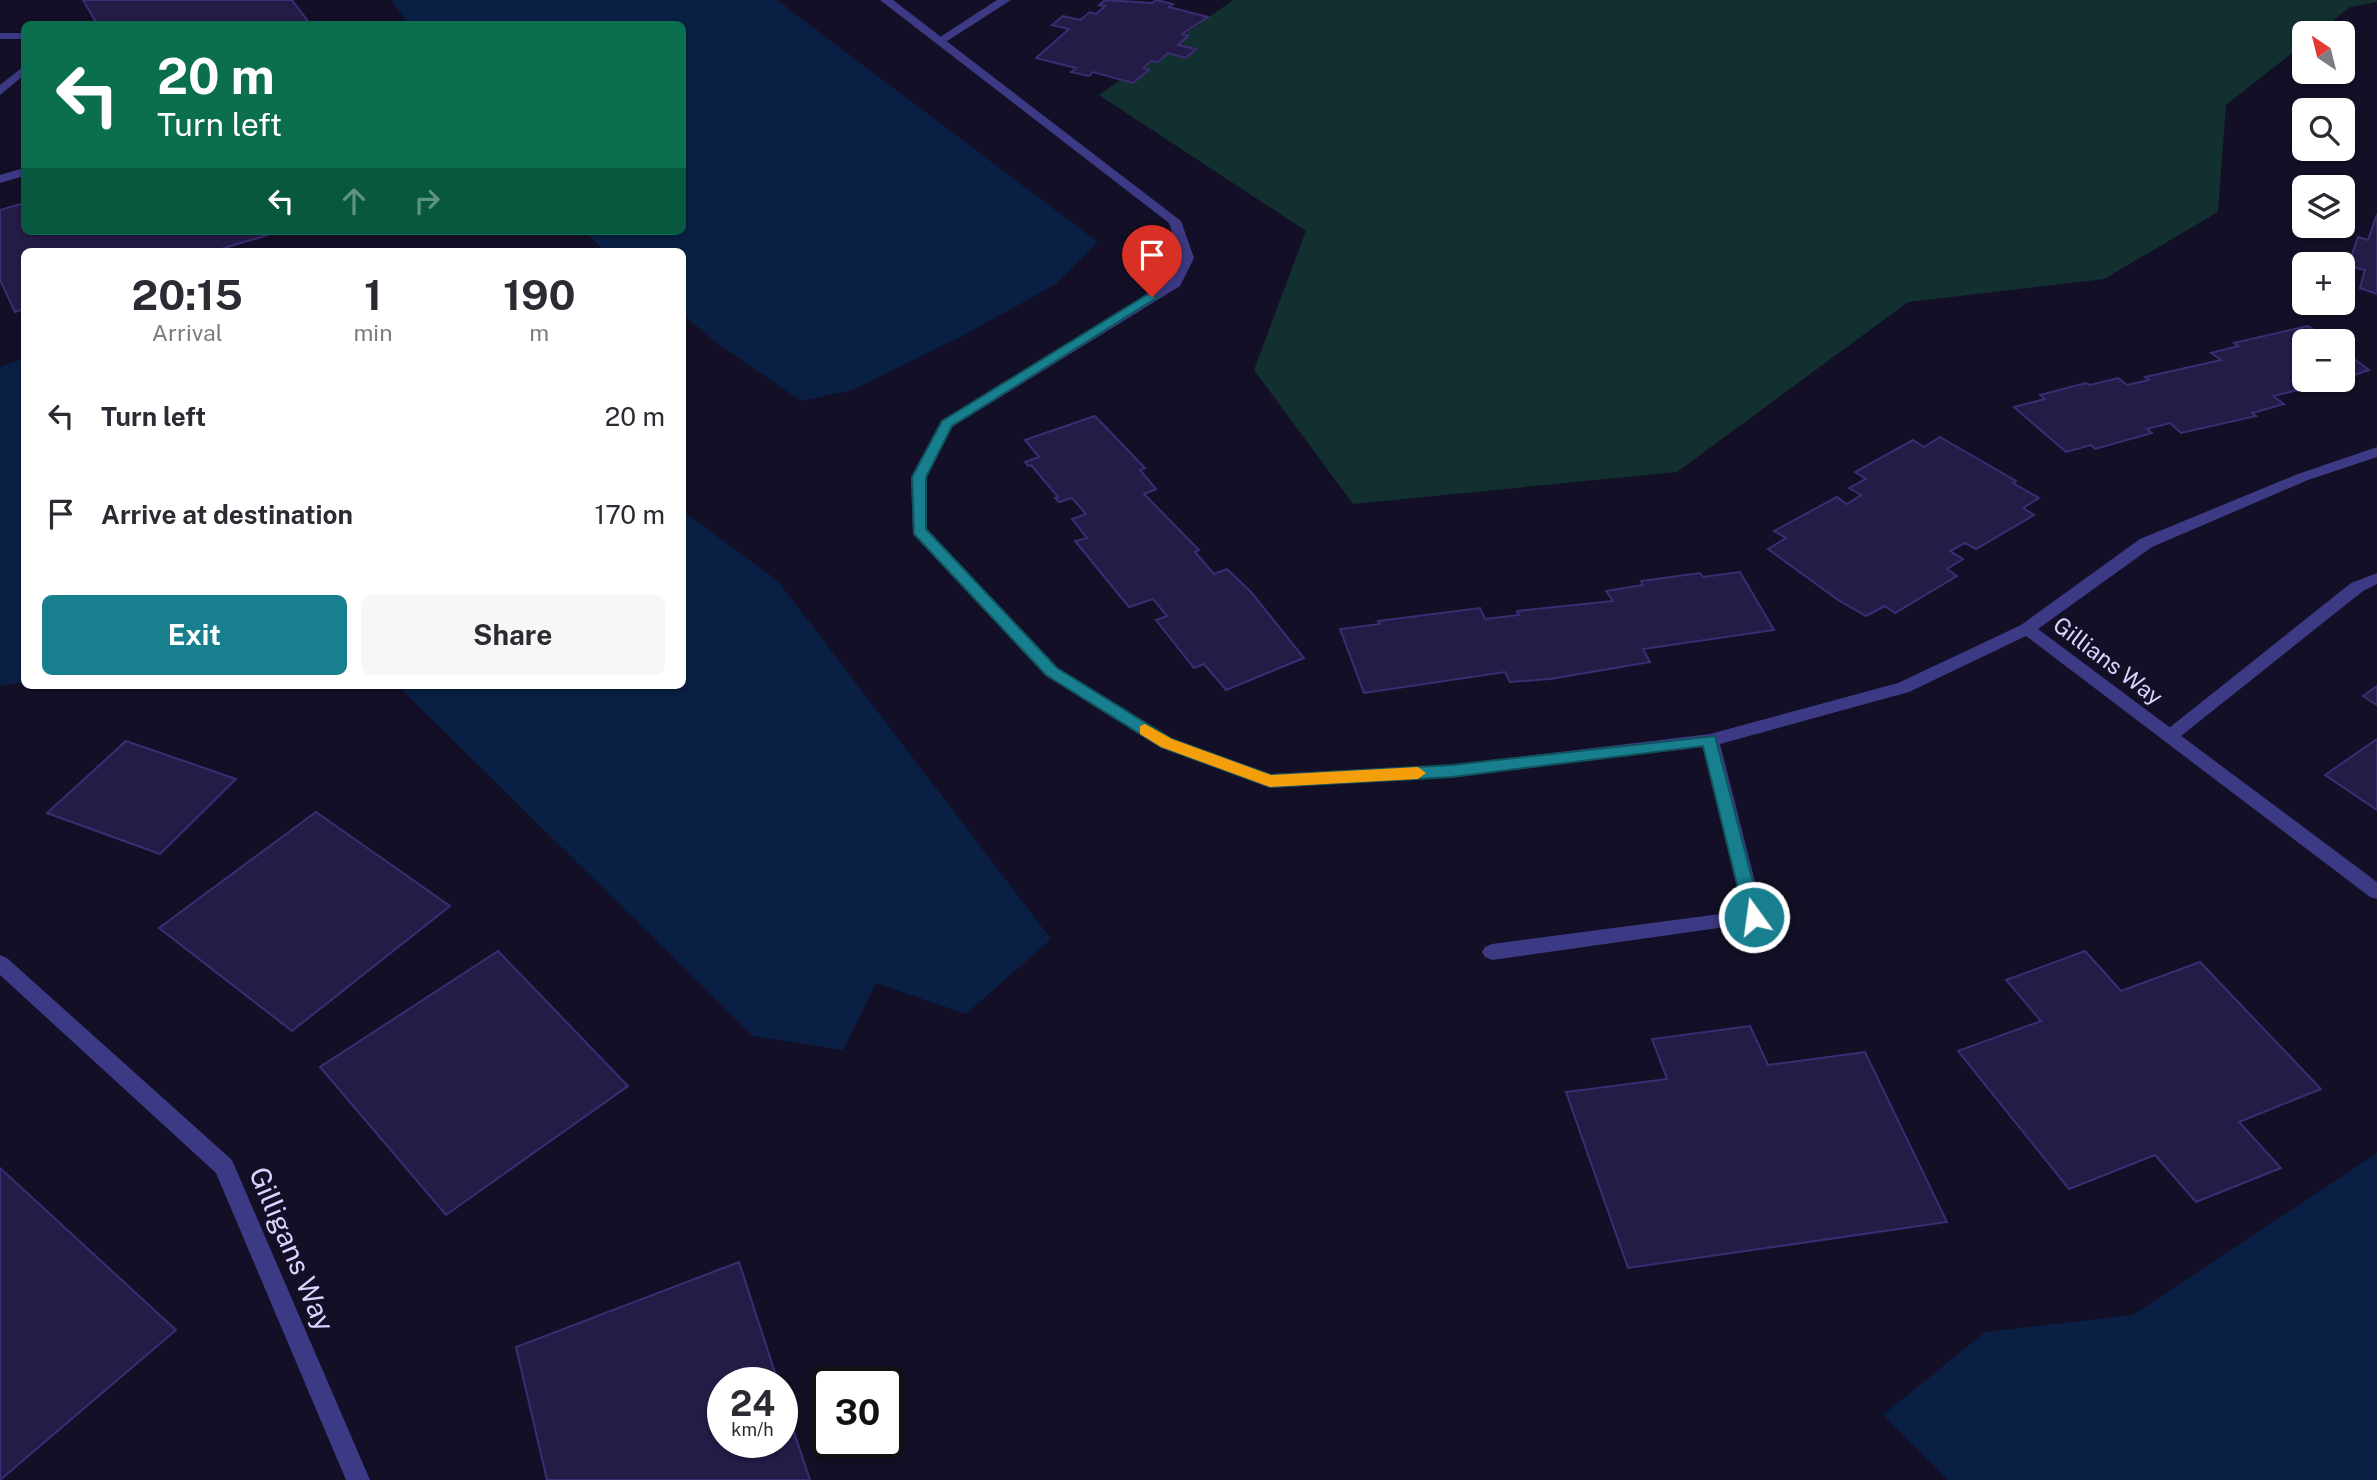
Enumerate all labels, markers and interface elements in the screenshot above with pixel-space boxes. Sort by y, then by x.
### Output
north arrow [2292,21,2356,84]
map controls [2292,21,2355,392]
text: 20 m [157,47,275,105]
icon: left [42,49,133,140]
button: search [2292,98,2355,161]
text: Turn left [157,106,282,143]
button: layers [2292,175,2355,238]
icon: left [262,182,300,220]
icon: ahead [335,182,373,220]
icon: right [408,182,446,220]
pin [1122,225,1182,297]
icon: arrive [1133,236,1171,274]
button: + [2292,252,2355,315]
text: 20:15 [132,270,243,319]
text: 1 [364,270,382,319]
text: 190 [503,270,576,319]
text: Arrival [152,319,223,346]
text: min [353,319,392,346]
text: m [529,319,549,346]
button: − [2292,329,2355,392]
icon: left [42,397,80,435]
text: Turn left [101,401,206,432]
text: 20 m [605,401,665,432]
icon: arrive [42,495,80,533]
text: Arrive at destination [101,499,353,530]
text: 170 m [595,499,665,530]
button: Exit [42,595,347,675]
button: Share [361,595,665,675]
street label: Gillians Way [2048,611,2168,710]
position arrow [1717,880,1791,954]
street label: Gilligans Way [243,1162,342,1336]
speed limit sign: 30 [812,1367,903,1458]
text: 24 [730,1383,775,1424]
text: km/h [731,1419,774,1440]

